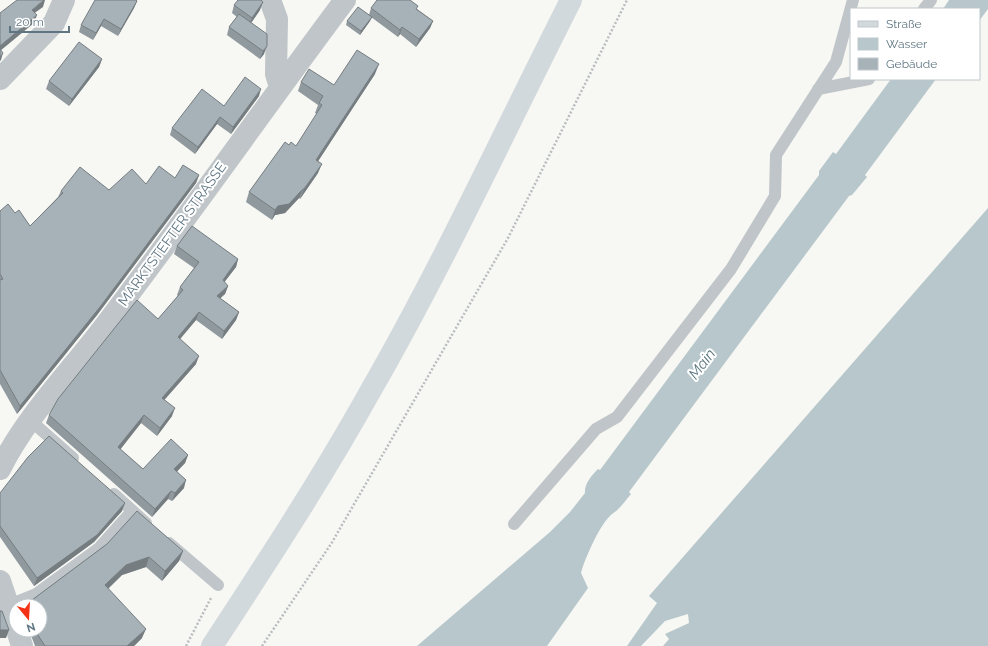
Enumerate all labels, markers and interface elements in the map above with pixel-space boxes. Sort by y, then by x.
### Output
scale bar [10,8,69,34]
legend [850,8,980,80]
text: 20 m [16,15,44,29]
text: Straße [886,17,922,31]
text: Wasser [886,37,928,51]
text: Gebäude [886,57,937,71]
street label: MARKTSTEFTER STRASSE [115,159,229,309]
water label: Main [685,345,719,383]
north arrow [8,598,48,638]
text: N [25,620,37,635]

